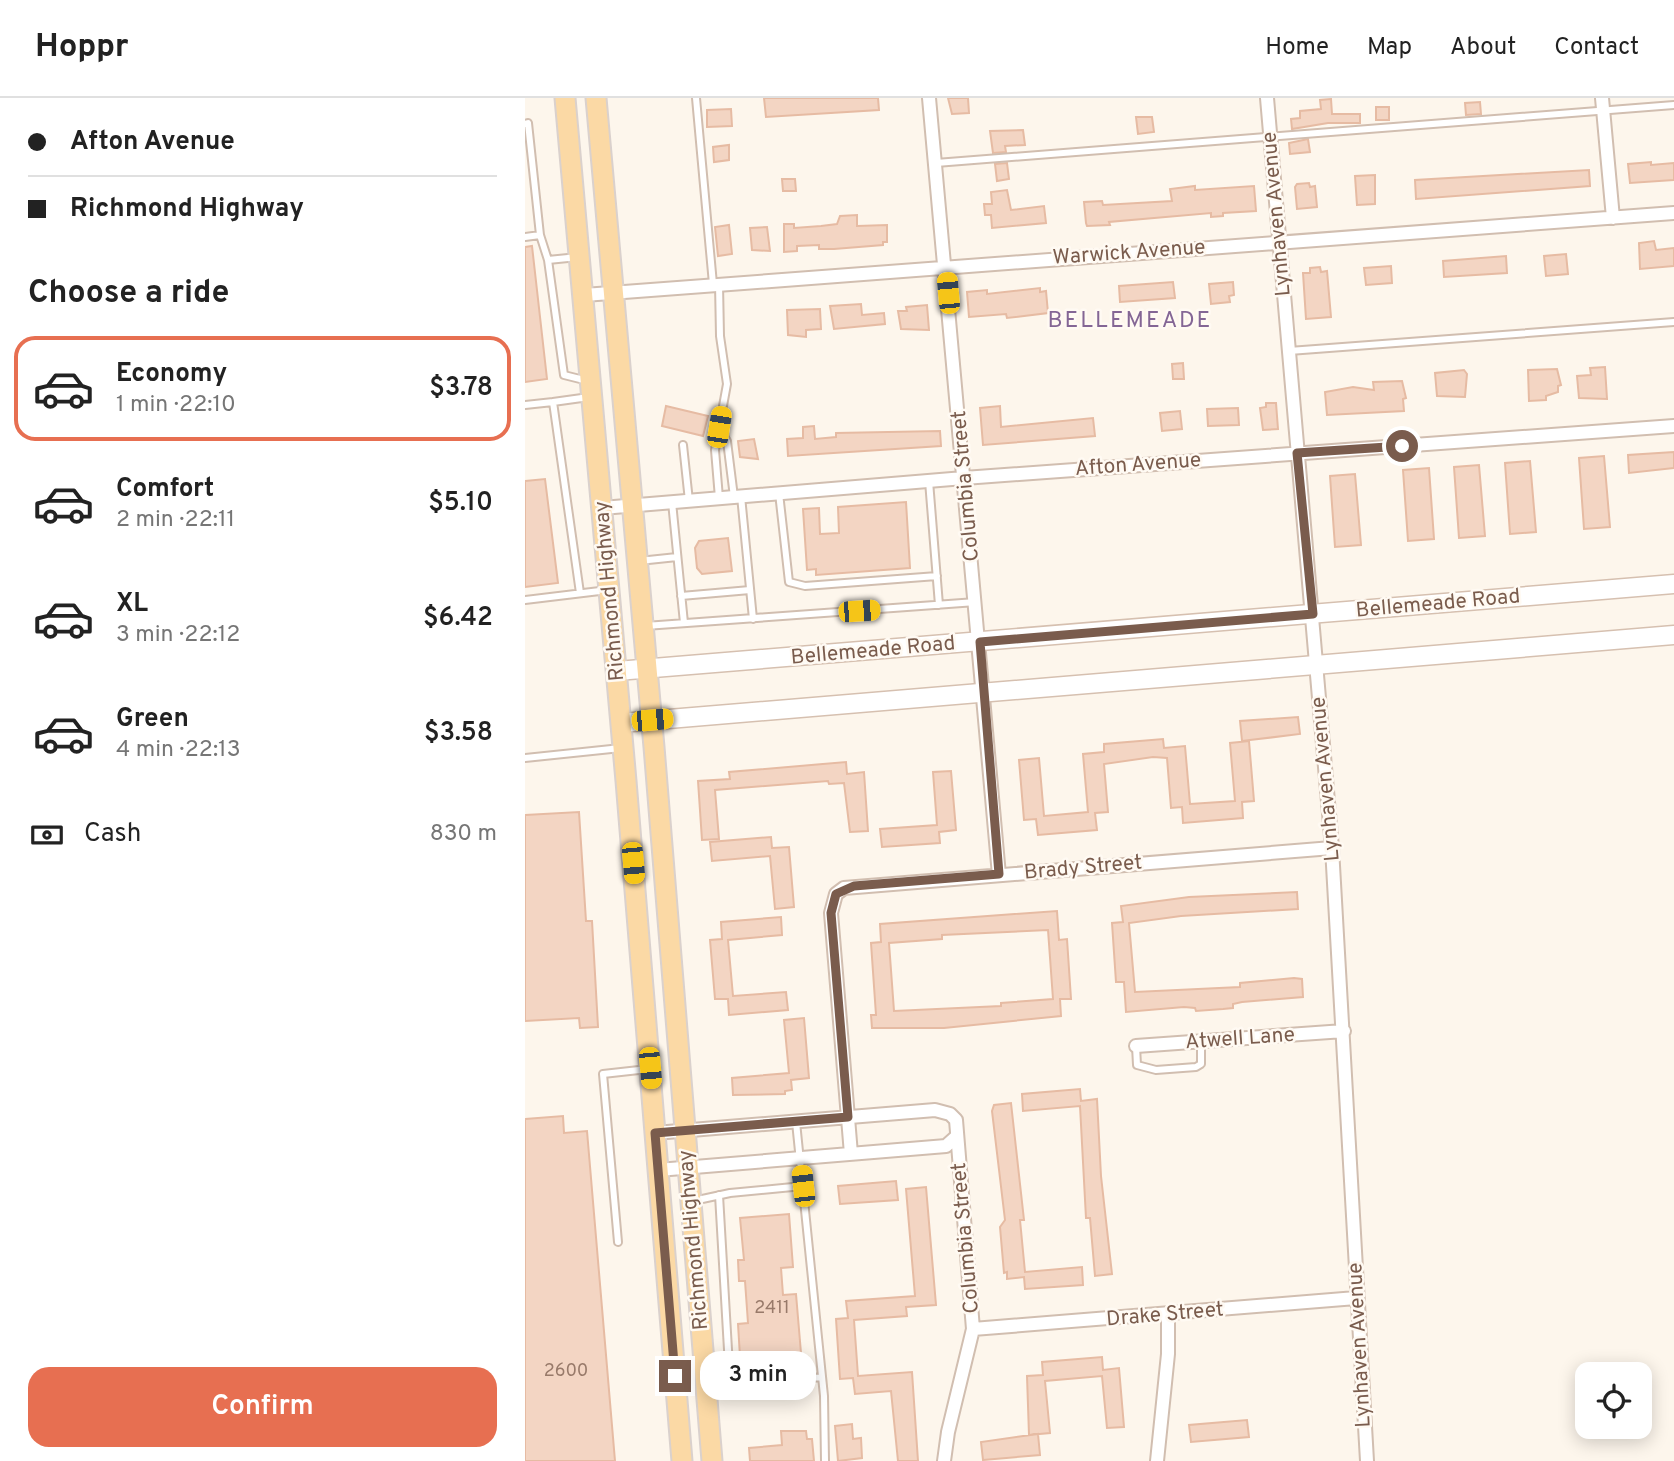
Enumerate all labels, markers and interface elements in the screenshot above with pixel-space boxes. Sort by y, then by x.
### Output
text: Hoppr [35,27,128,69]
text: Home [1265,33,1329,63]
text: Map [1367,33,1412,63]
text: About [1450,33,1516,63]
text: Contact [1554,33,1639,63]
text: Afton Avenue [70,126,235,159]
street label: Lynhaven Avenue [1256,131,1298,297]
text: Richmond Highway [70,193,304,226]
street label: Warwick Avenue [1052,234,1206,272]
car [936,271,961,315]
text: Choose a ride [28,274,229,314]
district label: BELLEMEADE [1048,307,1212,336]
icon: car [32,357,95,420]
text: Economy [116,358,227,391]
text: $3.78 [429,372,493,405]
text: 1 min · 22:10 [116,391,236,420]
car [706,405,733,449]
street label: Columbia Street [946,409,986,563]
route start [1386,430,1418,462]
street label: Afton Avenue [1074,447,1202,483]
icon: car [32,472,95,535]
text: Comfort [116,473,214,506]
text: $5.10 [428,487,493,520]
street label: Richmond Highway [589,500,631,682]
text: 2 min · 22:11 [116,506,235,535]
street label: Bellemeade Road [1355,583,1521,625]
icon: car [32,587,95,650]
text: XL [116,588,148,621]
car [838,599,881,623]
text: $6.42 [423,602,493,635]
text: 3 min · 22:12 [116,621,240,650]
street label: Bellemeade Road [790,630,956,672]
street label: Lynhaven Avenue [1305,696,1347,862]
icon: car [32,702,95,765]
text: Green [116,703,189,736]
car [631,708,674,732]
text: $3.58 [424,717,493,750]
text: 4 min · 22:13 [116,736,241,765]
icon: cash [28,816,66,854]
text: Cash [84,818,141,851]
text: 830 m [430,820,497,849]
car [621,841,646,885]
street label: Brady Street [1023,849,1143,887]
street label: Atwell Lane [1184,1022,1296,1056]
car [638,1046,663,1090]
street label: Richmond Highway [673,1149,715,1331]
street label: Columbia Street [946,1161,986,1315]
car [791,1164,816,1208]
street label: Lynhaven Avenue [1342,1262,1378,1428]
street label: Drake Street [1105,1296,1225,1334]
house number: 2411 [754,1297,790,1320]
callout: 3 min [699,1352,815,1400]
house number: 2600 [544,1360,588,1383]
route end [659,1360,691,1392]
text: 3 min [728,1361,788,1390]
map controls [1575,1362,1652,1439]
button: locate [1575,1362,1652,1439]
button: Confirm [28,1367,497,1447]

